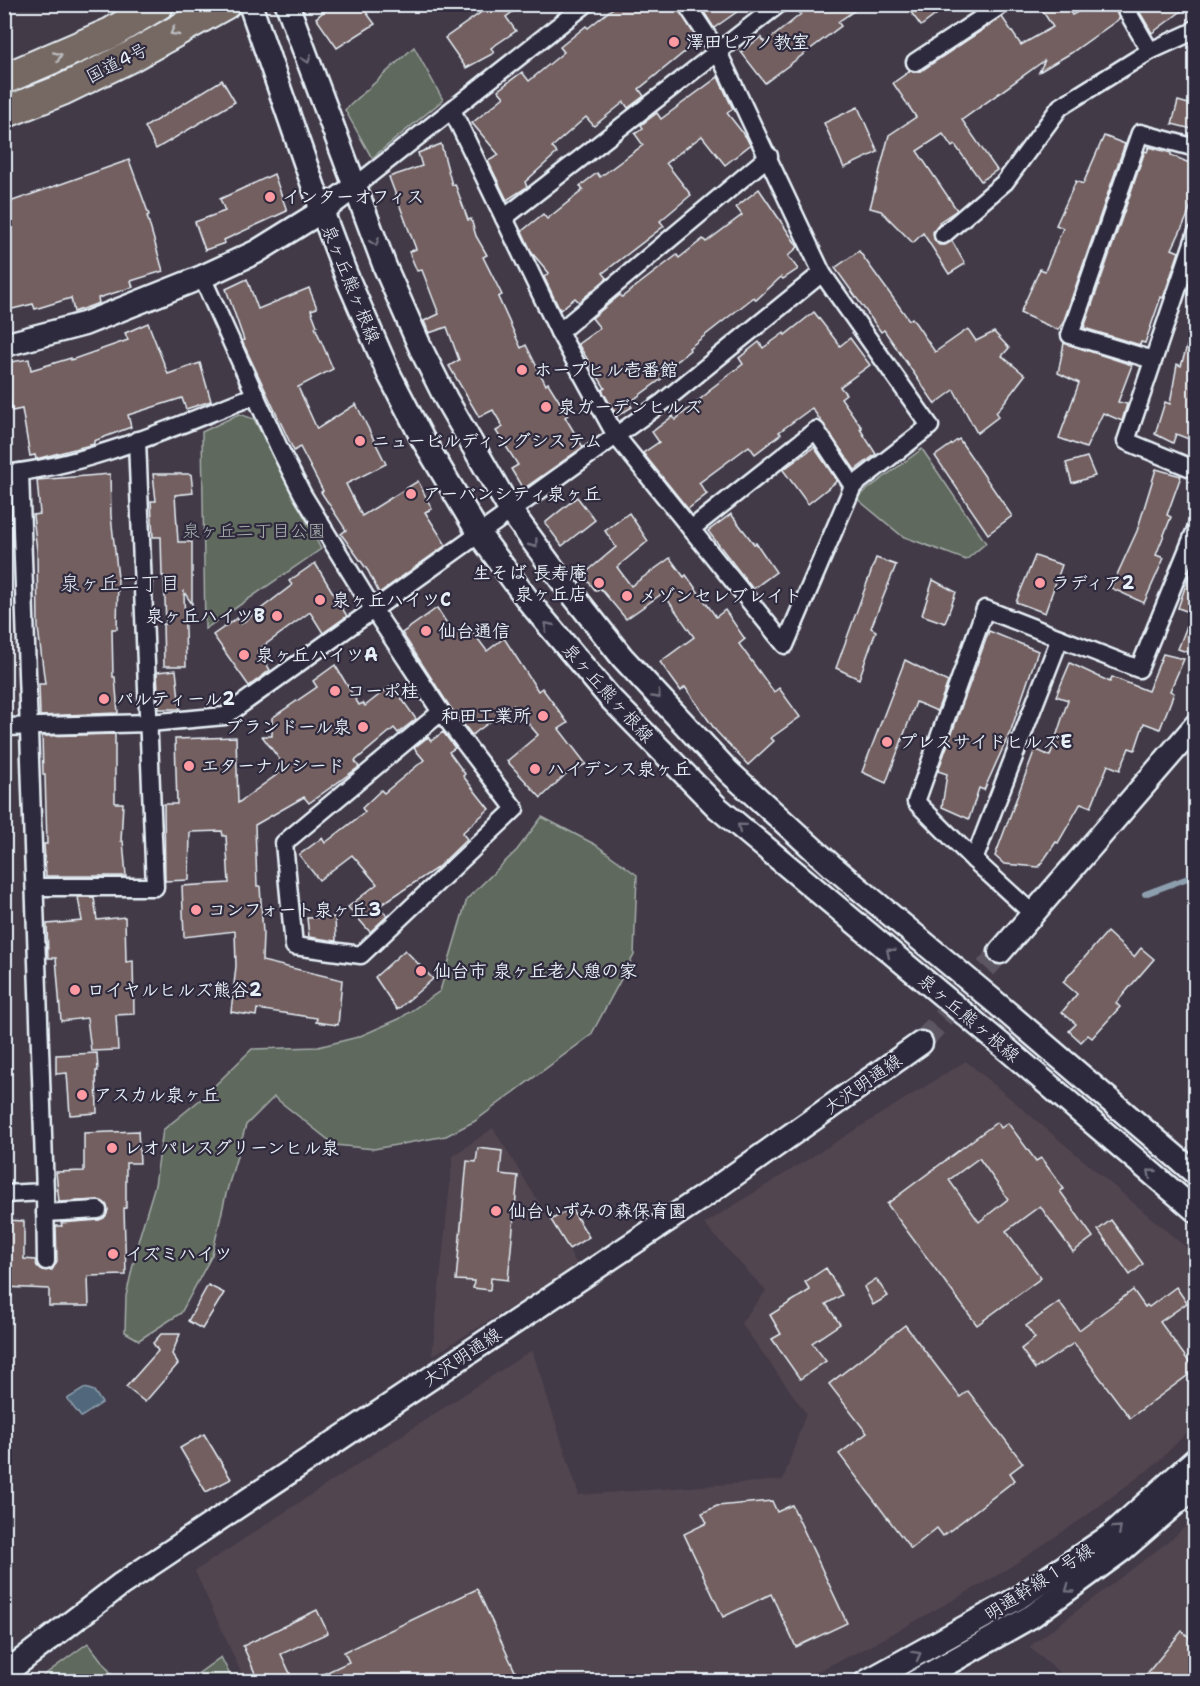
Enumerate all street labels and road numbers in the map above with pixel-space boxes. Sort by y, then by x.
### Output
street label: 国道4号 [82,37,152,89]
street label: 泉ヶ丘熊ヶ根線 [316,221,386,347]
street label: 泉ヶ丘熊ヶ根線 [557,638,659,748]
street label: 泉ヶ丘熊ヶ根線 [913,968,1025,1068]
street label: 大沢明通線 [819,1048,907,1120]
street label: 大沢明通線 [418,1322,506,1392]
street label: 明通幹線１号線 [980,1538,1098,1626]

